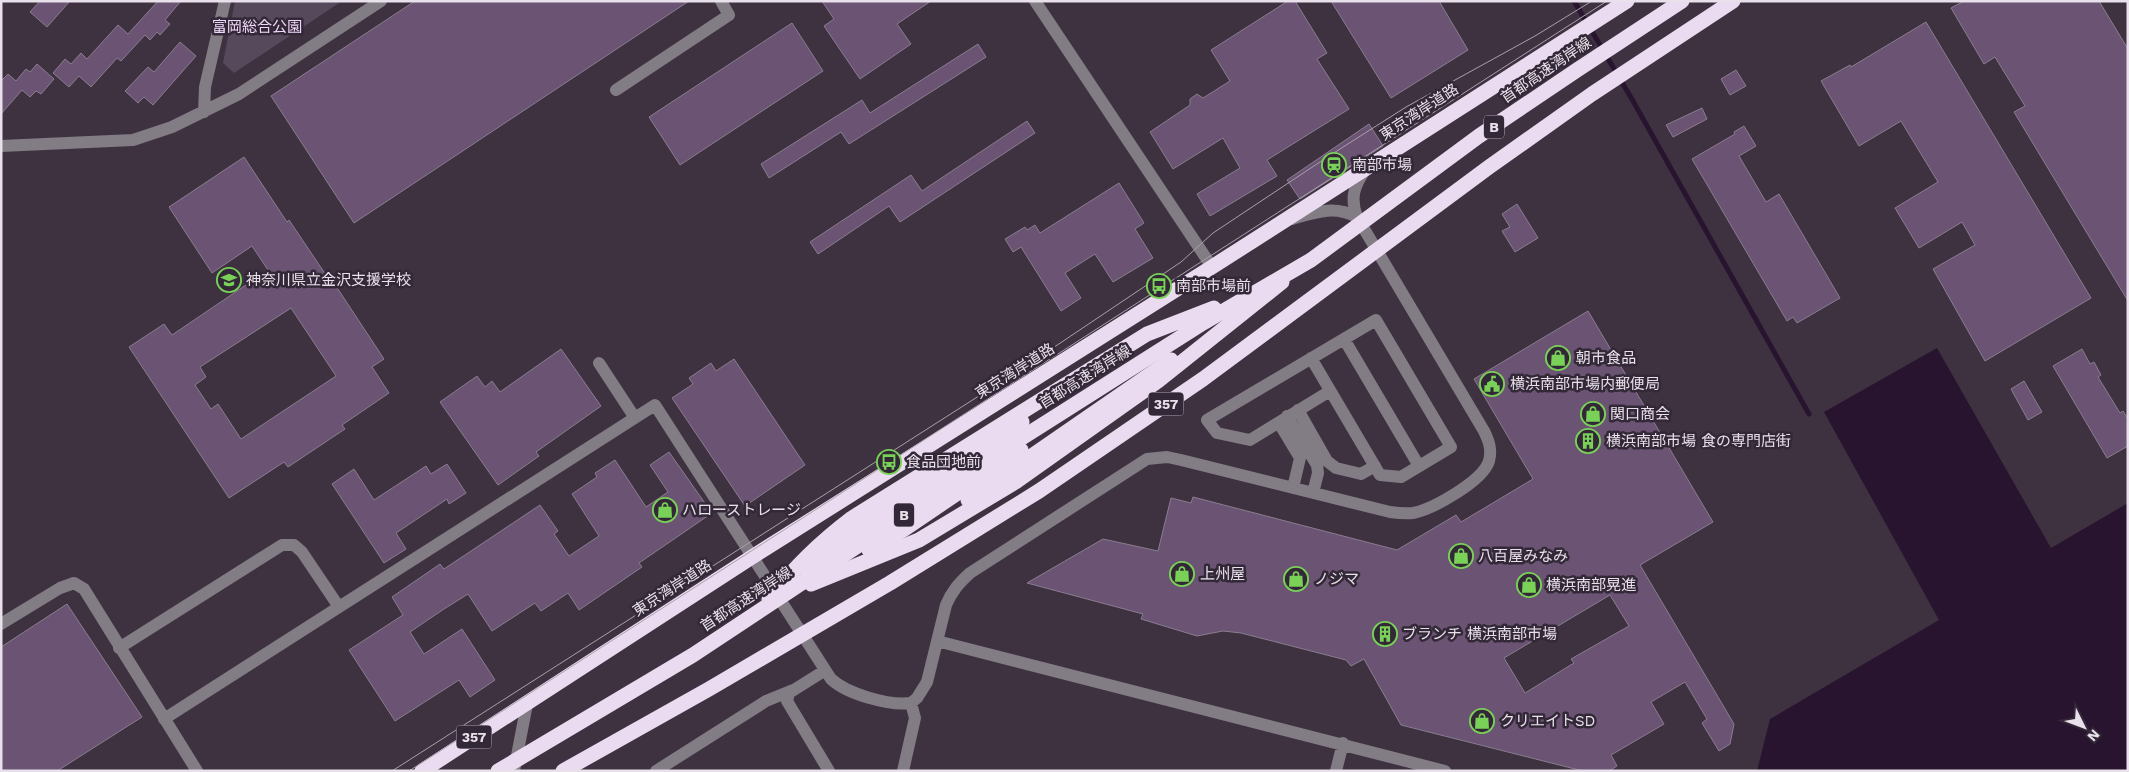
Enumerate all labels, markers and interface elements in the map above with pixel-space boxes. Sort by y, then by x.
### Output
park label: 富岡総合公園 [212,18,302,36]
street label: 首都高速湾岸線 [1497,33,1595,107]
street label: 東京湾岸道路 [1376,80,1462,144]
road number: B [1484,115,1504,138]
station icon: 南部市場 [1321,152,1347,178]
place label: 南部市場 [1352,156,1412,174]
school or university icon: 神奈川県立金沢支援学校 [216,267,242,293]
place label: 神奈川県立金沢支援学校 [246,271,411,289]
bus stop icon: 南部市場前 [1146,273,1172,299]
place label: 南部市場前 [1176,277,1251,295]
street label: 東京湾岸道路 [972,340,1058,402]
street label: 首都高速湾岸線 [1036,342,1134,412]
shop icon: 朝市食品 [1545,345,1571,371]
place label: 朝市食品 [1576,349,1636,367]
public building icon: 横浜南部市場内郵便局 [1479,371,1505,397]
place label: 横浜南部市場内郵便局 [1510,375,1660,393]
road number: 357 [1148,392,1184,416]
shop icon: 関口商会 [1580,401,1606,427]
place label: 関口商会 [1610,405,1670,423]
building icon: 横浜南部市場 食の専門店街 [1575,428,1601,454]
place label: 横浜南部市場 食の専門店街 [1606,432,1791,450]
bus stop icon: 食品団地前 [876,449,902,475]
place label: 食品団地前 [906,453,981,471]
shop icon: ハローストレージ [652,497,678,523]
place label: ハローストレージ [682,501,801,519]
road number: B [894,504,914,526]
shop icon: 八百屋みなみ [1448,543,1474,569]
place label: 八百屋みなみ [1478,547,1568,565]
street label: 東京湾岸道路 [629,556,715,620]
shop icon: 上州屋 [1169,561,1195,587]
street label: 首都高速湾岸線 [697,563,795,635]
place label: 上州屋 [1200,565,1245,583]
shop icon: ノジマ [1283,566,1309,592]
place label: ノジマ [1314,570,1359,588]
shop icon: 横浜南部晃進 [1516,572,1542,598]
place label: 横浜南部晃進 [1546,576,1636,594]
building icon: ブランチ 横浜南部市場 [1372,621,1398,647]
place label: ブランチ 横浜南部市場 [1402,625,1557,643]
north arrow [2059,702,2109,752]
shop icon: クリエイトSD [1469,708,1495,734]
place label: クリエイトSD [1500,712,1595,730]
road number: 357 [456,726,492,749]
text: N [2084,726,2103,745]

